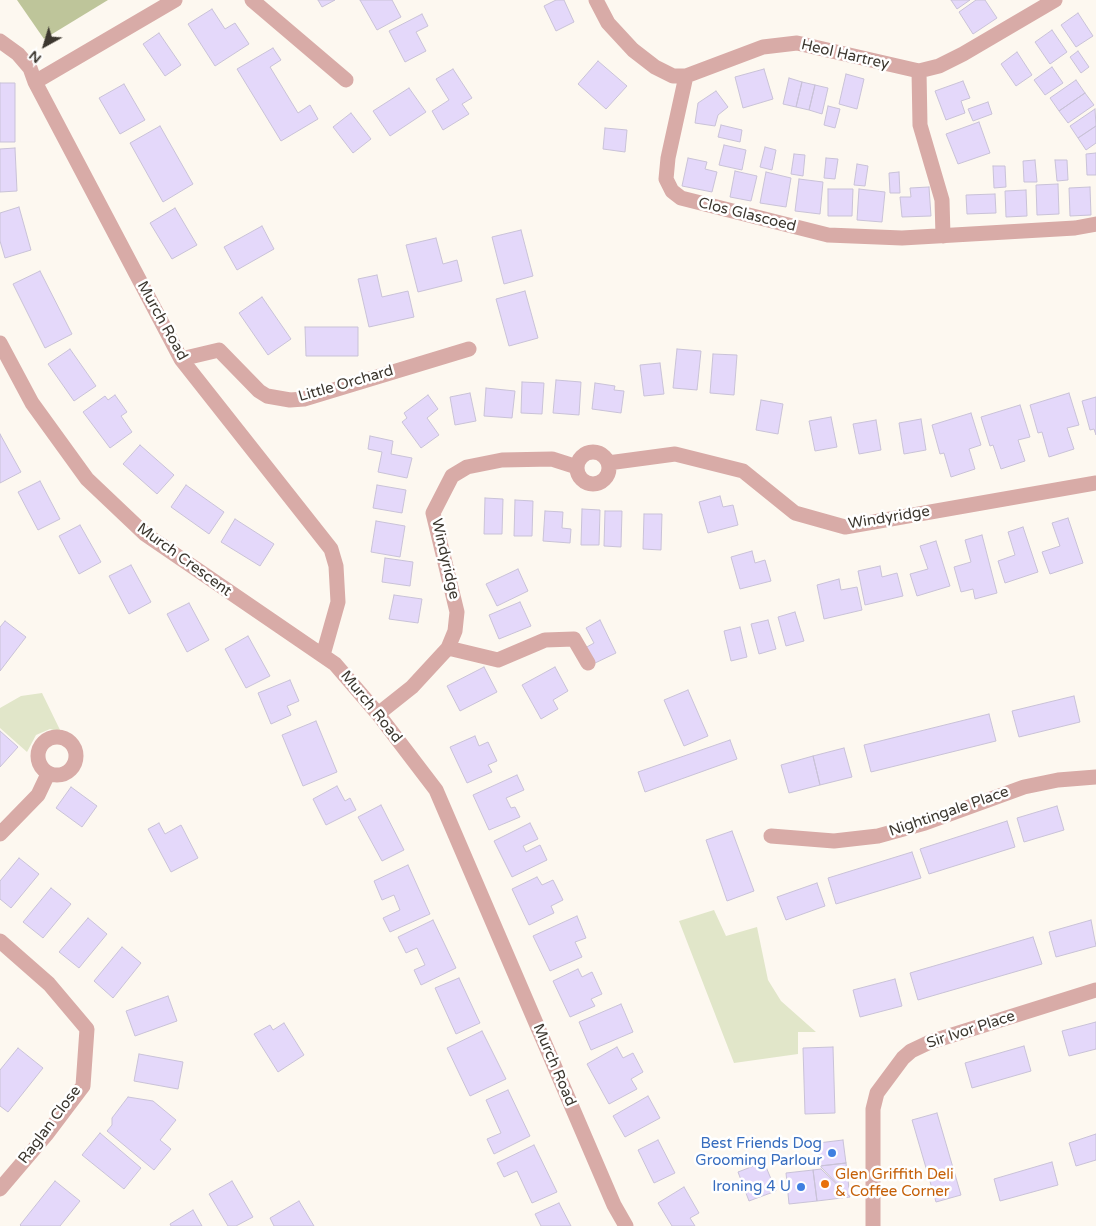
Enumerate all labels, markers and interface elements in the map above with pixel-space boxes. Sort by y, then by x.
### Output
north arrow [20,20,70,70]
street label: Heol Hartrey [799,36,891,74]
text: N [26,47,45,67]
street label: Clos Glascoed [696,194,798,236]
street label: Murch Road [133,278,191,364]
street label: Little Orchard [296,362,396,406]
street label: Windyridge [847,503,931,533]
street label: Windyridge [427,517,463,601]
street label: Murch Crescent [133,520,235,600]
street label: Murch Road [336,667,406,747]
street label: Nightingale Place [887,783,1011,841]
street label: Sir Ivor Place [925,1007,1017,1053]
street label: Murch Road [529,1021,579,1109]
street label: Raglan Close [15,1083,85,1167]
place label: Best Friends Dog Grooming Parlour [695,1135,822,1170]
marker: Best Friends Dog Grooming Parlour [826,1147,838,1159]
place label: Glen Griffith Deli & Coffee Corner [835,1166,954,1201]
place label: Ironing 4 U [712,1178,791,1196]
marker: Glen Griffith Deli & Coffee Corner [819,1178,831,1190]
marker: Ironing 4 U [795,1181,807,1193]

